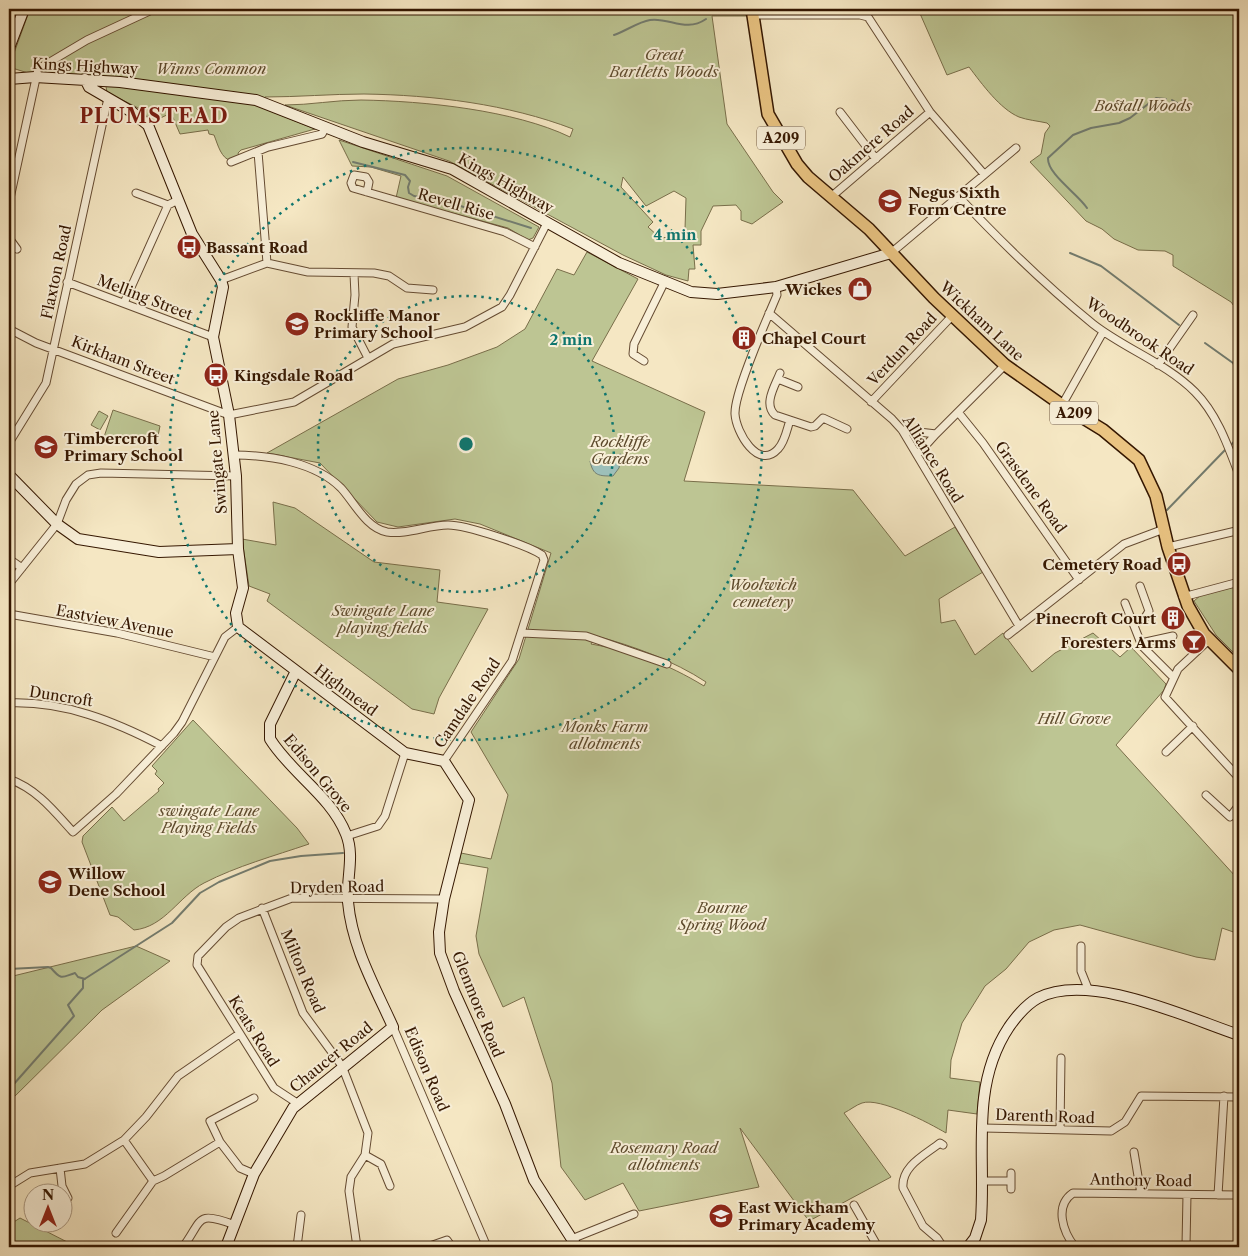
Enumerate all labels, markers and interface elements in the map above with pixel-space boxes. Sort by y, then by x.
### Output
park label: Great Bartletts Woods [608,45,719,81]
street label: Kings Highway [31,54,139,78]
park label: Winns Common [156,59,266,78]
park label: Bostall Woods [1093,96,1192,115]
street label: Oakmere Road [824,102,918,186]
district label: PLUMSTEAD [79,104,229,128]
road number: A209 [757,126,805,150]
street label: Kings Highway [455,149,558,217]
place label: Negus Sixth Form Centre [908,183,1007,219]
street label: Revell Rise [416,184,496,224]
school or university icon: Negus Sixth Form Centre [877,188,903,214]
street label: Flaxton Road [37,223,75,321]
text: 4 min [653,225,697,244]
bus stop icon: Bassant Road [176,234,202,260]
place label: Bassant Road [206,238,308,257]
street label: Melling Street [95,270,196,324]
shop icon: Wickes [847,276,873,302]
street label: Wickham Lane [935,276,1028,365]
place label: Wickes [784,280,842,299]
street label: Woodbrook Road [1082,292,1197,379]
place label: Rockliffe Manor Primary School [314,306,440,342]
street label: Verdun Road [863,309,941,390]
school or university icon: Rockliffe Manor Primary School [284,311,310,337]
building icon: Chapel Court [731,325,757,351]
place label: Chapel Court [762,329,866,348]
text: 2 min [549,330,593,349]
street label: Kirkham Street [69,332,178,389]
bus stop icon: Kingsdale Road [203,362,229,388]
place label: Kingsdale Road [234,366,354,385]
road number: A209 [1050,402,1098,424]
street label: Swingate Lane [203,409,231,515]
street label: Alliance Road [898,411,967,506]
place label: Timbercroft Primary School [64,429,183,465]
park label: Rockliffe Gardens [589,432,651,468]
school or university icon: Timbercroft Primary School [33,434,59,460]
centre of rings [457,435,475,453]
street label: Grasdene Road [991,437,1071,537]
bus stop icon: Cemetery Road [1166,551,1192,577]
place label: Cemetery Road [1043,555,1162,574]
park label: Woolwich cemetery [729,575,797,611]
street label: Eastview Avenue [55,600,175,642]
park label: Swingate Lane playing fields [331,601,435,637]
building icon: Pinecroft Court [1160,605,1186,631]
place label: Pinecroft Court [1036,609,1156,628]
bar icon: Foresters Arms [1181,629,1207,655]
place label: Foresters Arms [1061,633,1176,652]
street label: Camdale Road [430,654,504,752]
street label: Highmead [311,660,381,720]
street label: Duncroft [28,682,95,711]
park label: Hill Grove [1037,709,1111,728]
park label: Monks Farm allotments [560,717,648,753]
street label: Edison Grove [280,730,356,816]
park label: swingate Lane Playing Fields [158,801,260,837]
place label: Willow Dene School [67,864,166,900]
school or university icon: Willow Dene School [37,869,63,895]
street label: Dryden Road [290,877,384,897]
park label: Bourne Spring Wood [677,898,768,934]
street label: Milton Road [277,926,329,1016]
street label: Glenmore Road [448,948,508,1060]
street label: Keats Road [225,992,283,1070]
street label: Chaucer Road [286,1018,376,1096]
street label: Edison Road [401,1024,453,1114]
street label: Darenth Road [995,1105,1095,1127]
park label: Rosemary Road allotments [609,1138,720,1174]
street label: Anthony Road [1089,1170,1192,1190]
north arrow [22,1184,72,1234]
text: N [42,1186,54,1204]
place label: East Wickham Primary Academy [738,1198,876,1234]
school or university icon: East Wickham Primary Academy [708,1203,734,1229]

